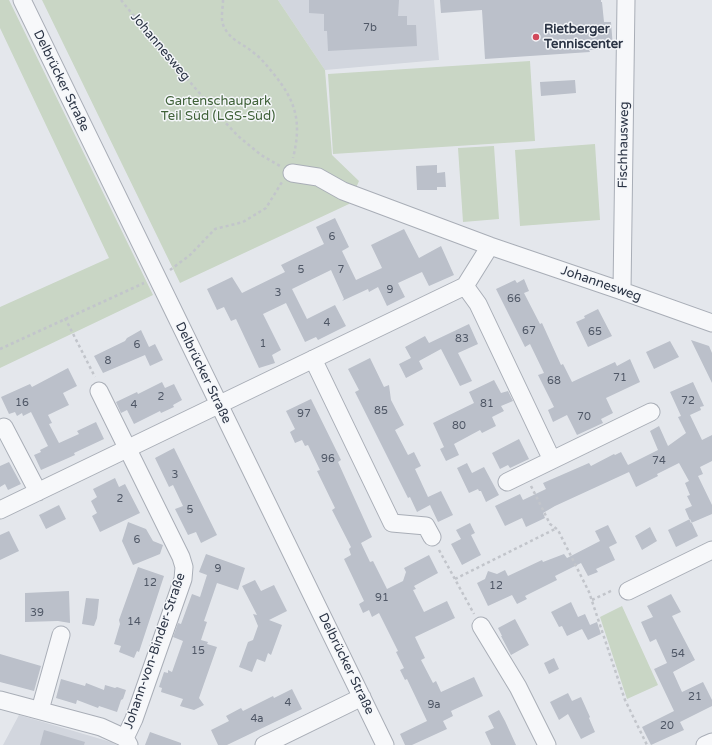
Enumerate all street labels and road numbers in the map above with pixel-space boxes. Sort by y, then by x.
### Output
street label: Johannesweg [127,10,193,84]
street label: Delbrücker Straße [30,28,92,134]
street label: Fischhausweg [615,101,633,189]
street label: Johannesweg [559,263,643,305]
street label: Delbrücker Straße [172,320,234,426]
street label: Johann-von-Binder-Straße [121,571,189,731]
street label: Delbrücker Straße [315,611,377,717]

